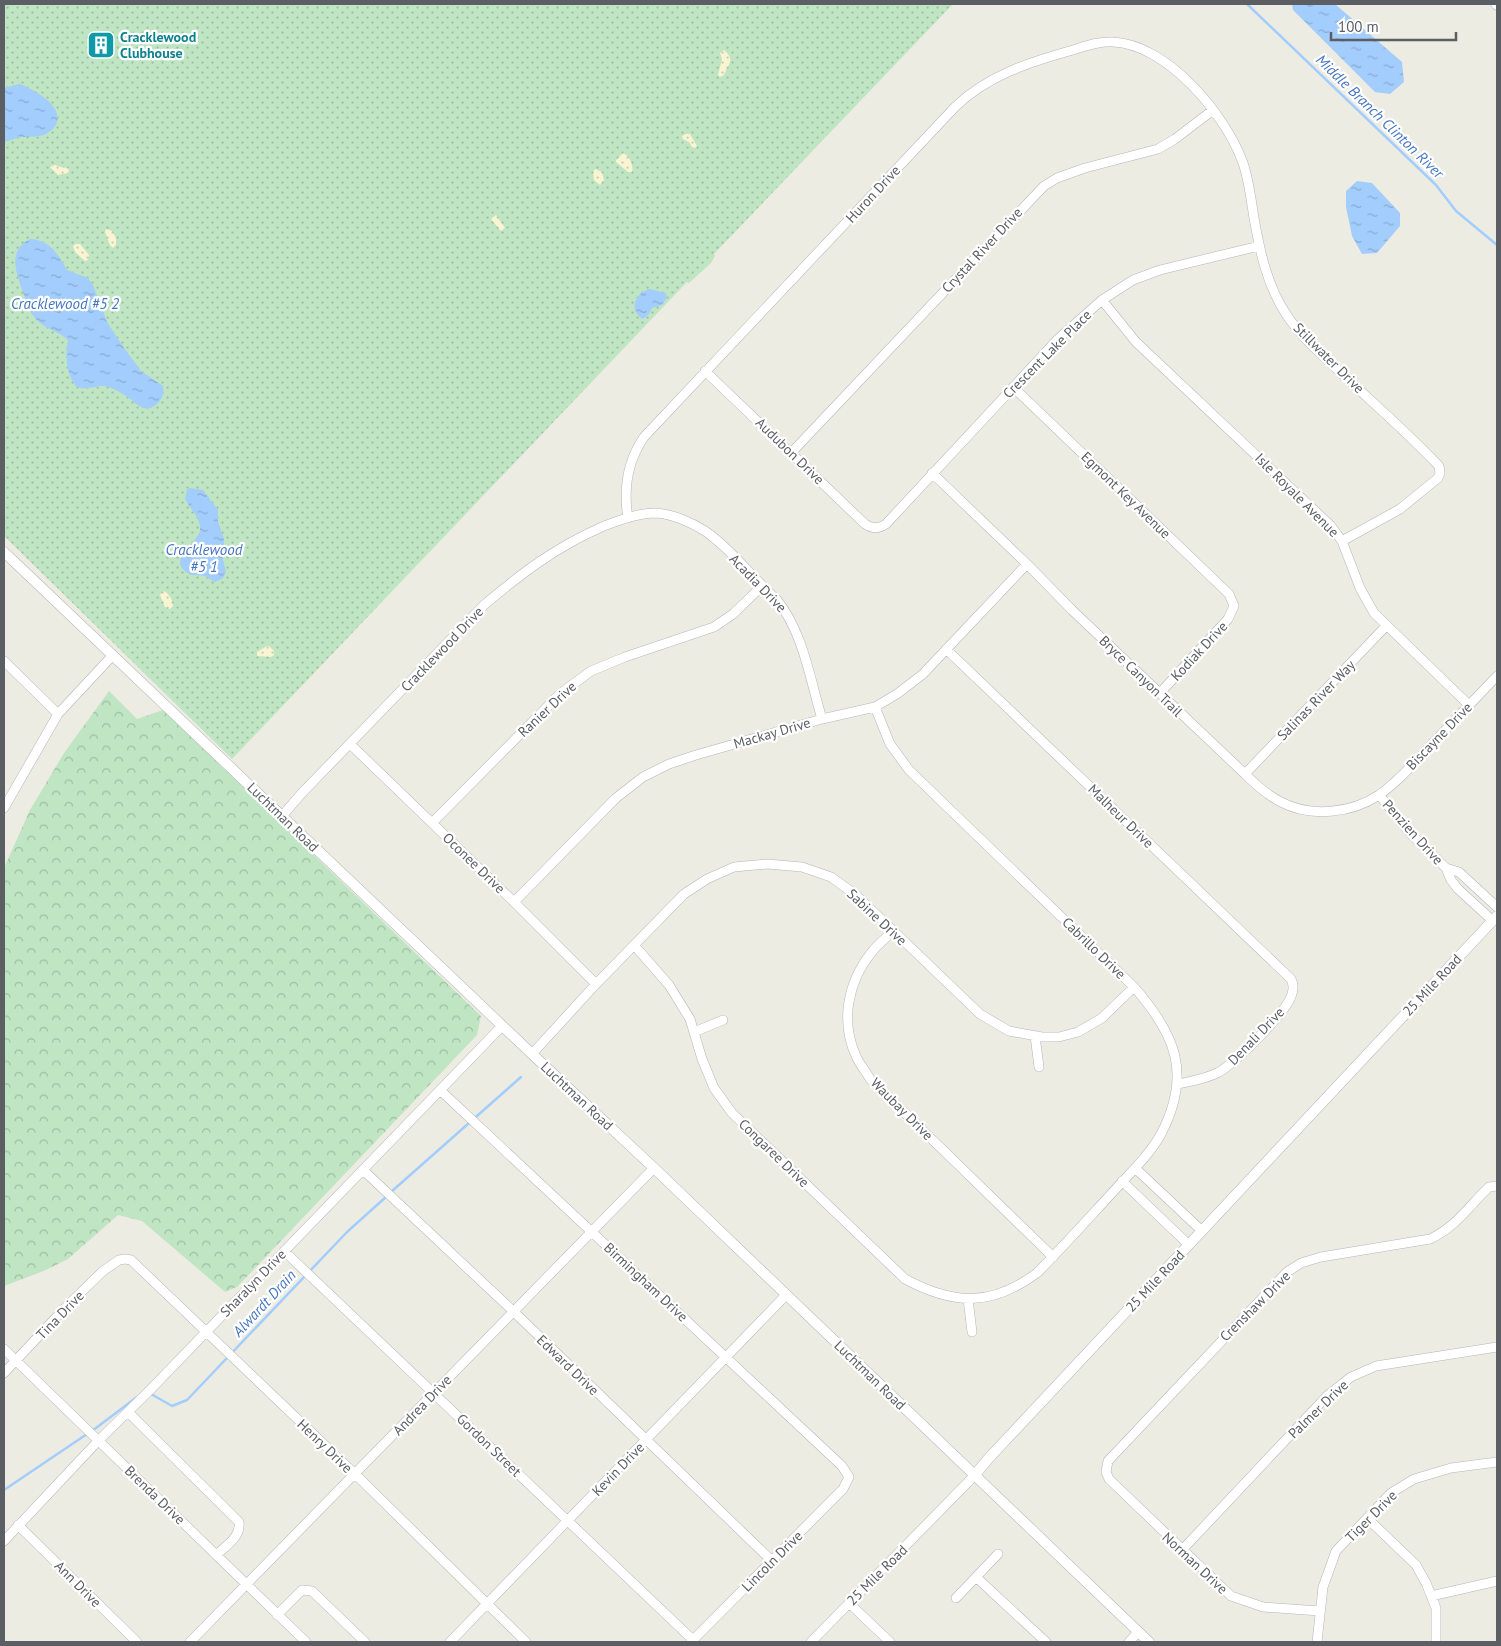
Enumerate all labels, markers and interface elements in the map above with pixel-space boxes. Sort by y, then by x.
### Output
scale bar [1331,10,1456,42]
text: 100 m [1338,17,1379,36]
place label: Cracklewood Clubhouse [120,28,196,62]
building icon: Cracklewood Clubhouse [86,30,116,60]
water label: Middle Branch Clinton River [1312,50,1449,183]
street label: Huron Drive [842,162,904,226]
street label: Crystal River Drive [938,204,1026,296]
water label: Cracklewood #5 2 [11,294,119,313]
street label: Crescent Lake Place [999,306,1095,402]
street label: Stillwater Drive [1290,319,1368,397]
street label: Audubon Drive [752,414,828,488]
street label: Egmont Key Avenue [1077,448,1175,542]
street label: Isle Royale Avenue [1251,449,1343,541]
water label: Cracklewood #5 1 [166,540,243,576]
street label: Acadia Drive [726,550,790,616]
street label: Cracklewood Drive [397,603,487,695]
street label: Kodiak Drive [1167,617,1231,685]
street label: Bryce Canyon Trail [1095,632,1187,720]
street label: Salinas River Way [1273,656,1359,744]
street label: Ranier Drive [514,677,580,741]
street label: Biscayne Drive [1402,698,1476,774]
street label: Mackay Drive [731,713,813,753]
street label: Luchtman Road [243,778,323,856]
street label: Malheur Drive [1084,780,1158,852]
street label: Penzien Drive [1379,796,1447,868]
street label: Oconee Drive [439,829,509,897]
street label: Sabine Drive [843,885,911,949]
street label: Cabrillo Drive [1058,913,1130,983]
street label: 25 Mile Road [1399,950,1465,1020]
street label: Denali Drive [1224,1003,1288,1069]
street label: Luchtman Road [537,1058,617,1134]
street label: Waubay Drive [867,1074,937,1144]
street label: Congaree Drive [735,1115,813,1191]
street label: Birmingham Drive [600,1239,692,1325]
street label: Sharalyn Drive [216,1245,290,1321]
street label: 25 Mile Road [1122,1246,1188,1316]
water label: Alwardt Drain [228,1266,300,1341]
street label: Crenshaw Drive [1216,1267,1294,1345]
street label: Tina Drive [32,1287,88,1343]
street label: Edward Drive [533,1331,603,1399]
street label: Luchtman Road [830,1336,910,1414]
street label: Andrea Drive [389,1371,455,1439]
street label: Palmer Drive [1284,1376,1352,1442]
street label: Gordon Street [453,1410,525,1480]
street label: Henry Drive [294,1415,356,1477]
street label: Kevin Drive [588,1438,648,1500]
street label: Brenda Drive [121,1462,189,1528]
street label: Tiger Drive [1341,1486,1401,1546]
street label: Lincoln Drive [738,1527,806,1595]
street label: Norman Drive [1159,1528,1231,1598]
street label: 25 Mile Road [843,1541,911,1609]
street label: Ann Drive [51,1557,105,1611]

